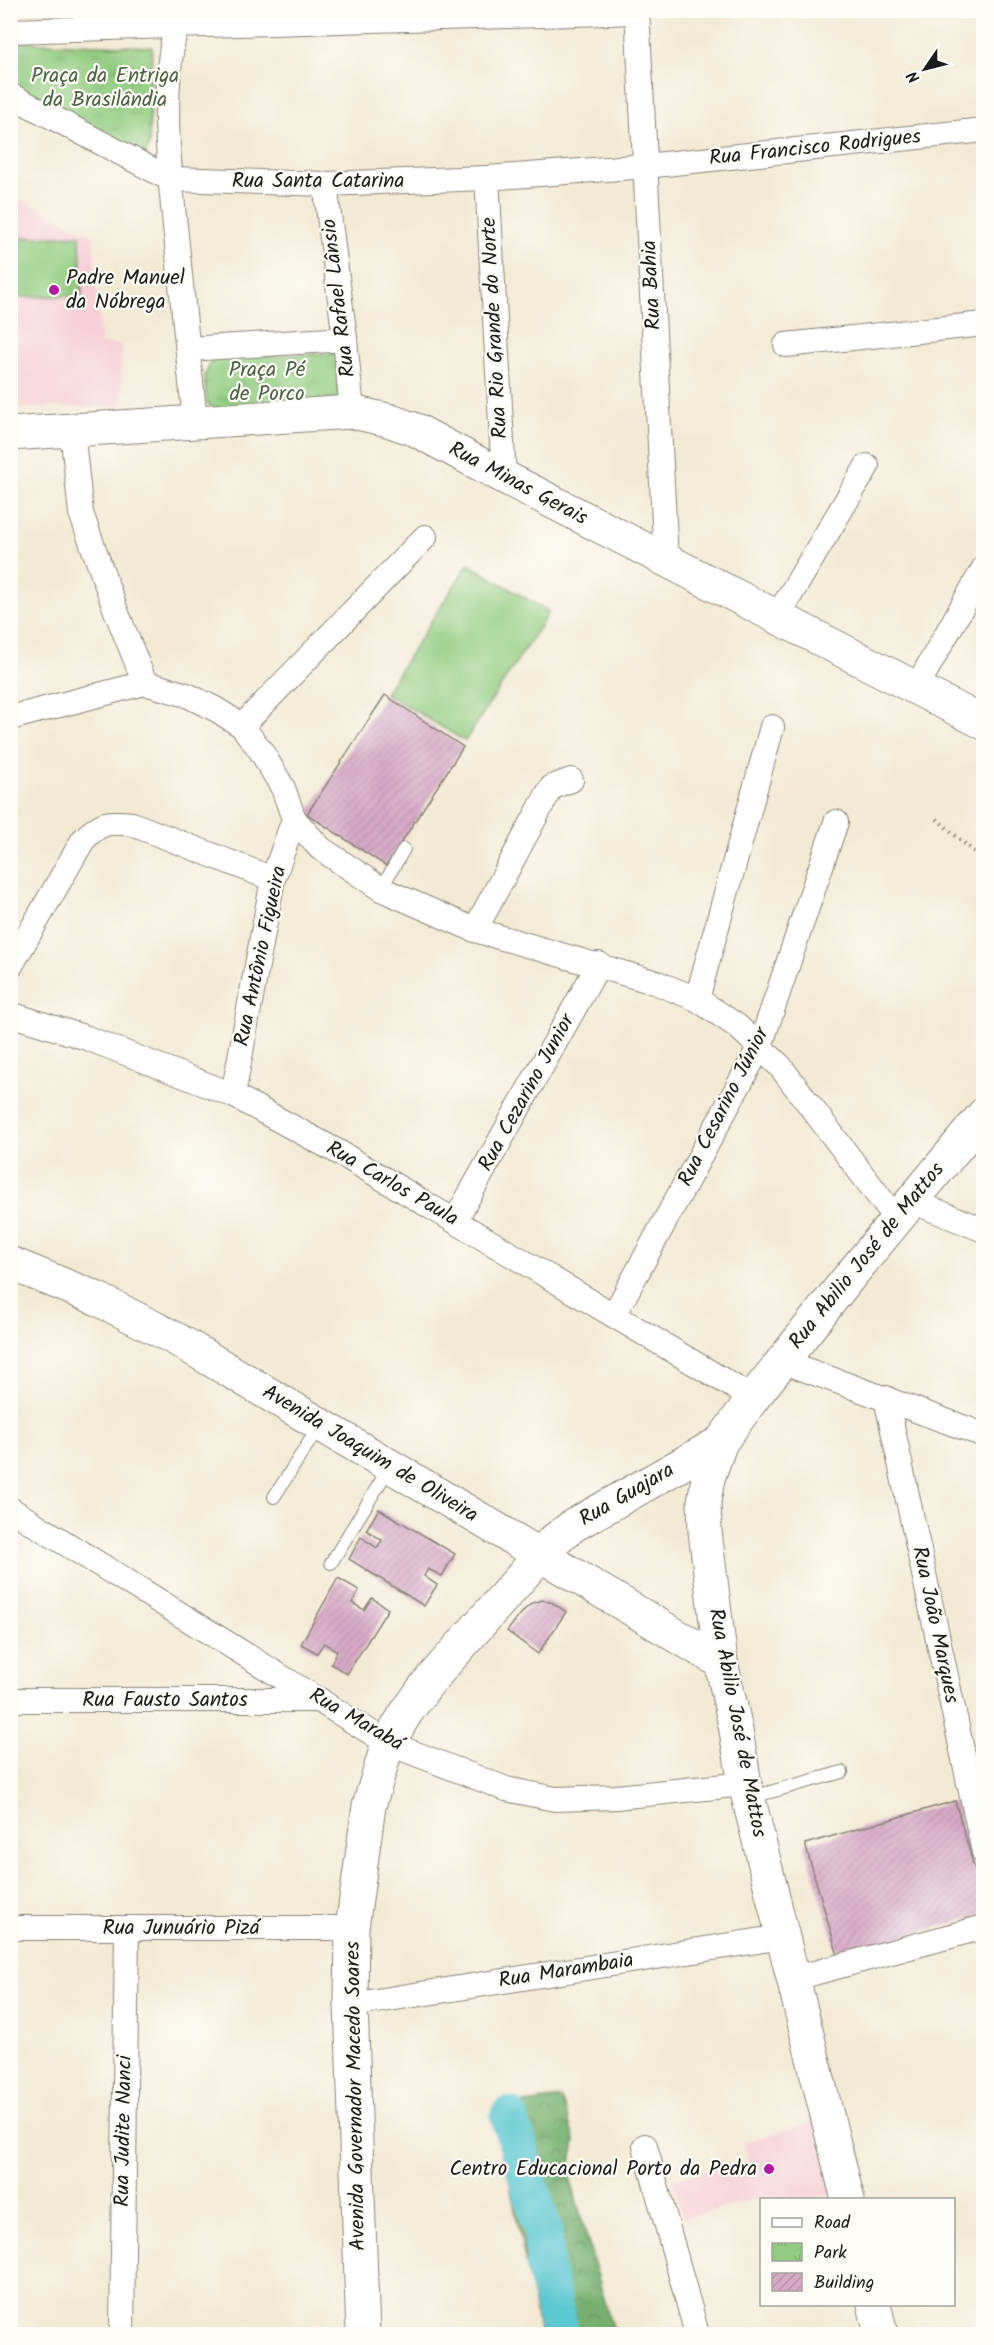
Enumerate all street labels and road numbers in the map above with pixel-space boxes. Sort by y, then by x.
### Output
street label: Rua Francisco Rodrigues [707,120,923,176]
street label: Rua Santa Catarina [232,165,404,198]
street label: Rua Rio Grande do Norte [473,216,517,440]
street label: Rua Rafael Lânsio [313,217,365,379]
street label: Rua Bahia [633,239,671,331]
street label: Rua Minas Gerais [442,433,594,535]
street label: Rua Antônio Figueira [226,863,296,1049]
street label: Rua Cezarino Junior [470,1007,584,1178]
street label: Rua Cesarino Júnior [670,1021,779,1192]
street label: Rua Carlos Paula [319,1133,465,1235]
street label: Rua Abilio José de Mattos [781,1155,953,1357]
street label: Avenida Joaquim de Oliveira [256,1376,484,1532]
street label: Rua Guajara [573,1454,681,1536]
street label: Rua João Marques [902,1543,968,1707]
street label: Rua Abilio José de Mattos [699,1606,775,1841]
street label: Rua Marabá [302,1680,411,1762]
street label: Rua Fausto Santos [82,1684,248,1717]
street label: Rua Junuário Pizá [102,1912,262,1945]
street label: Avenida Governador Macedo Soares [337,1941,375,2251]
street label: Rua Marambaia [496,1944,636,1998]
street label: Rua Judite Nanci [106,2054,142,2207]

